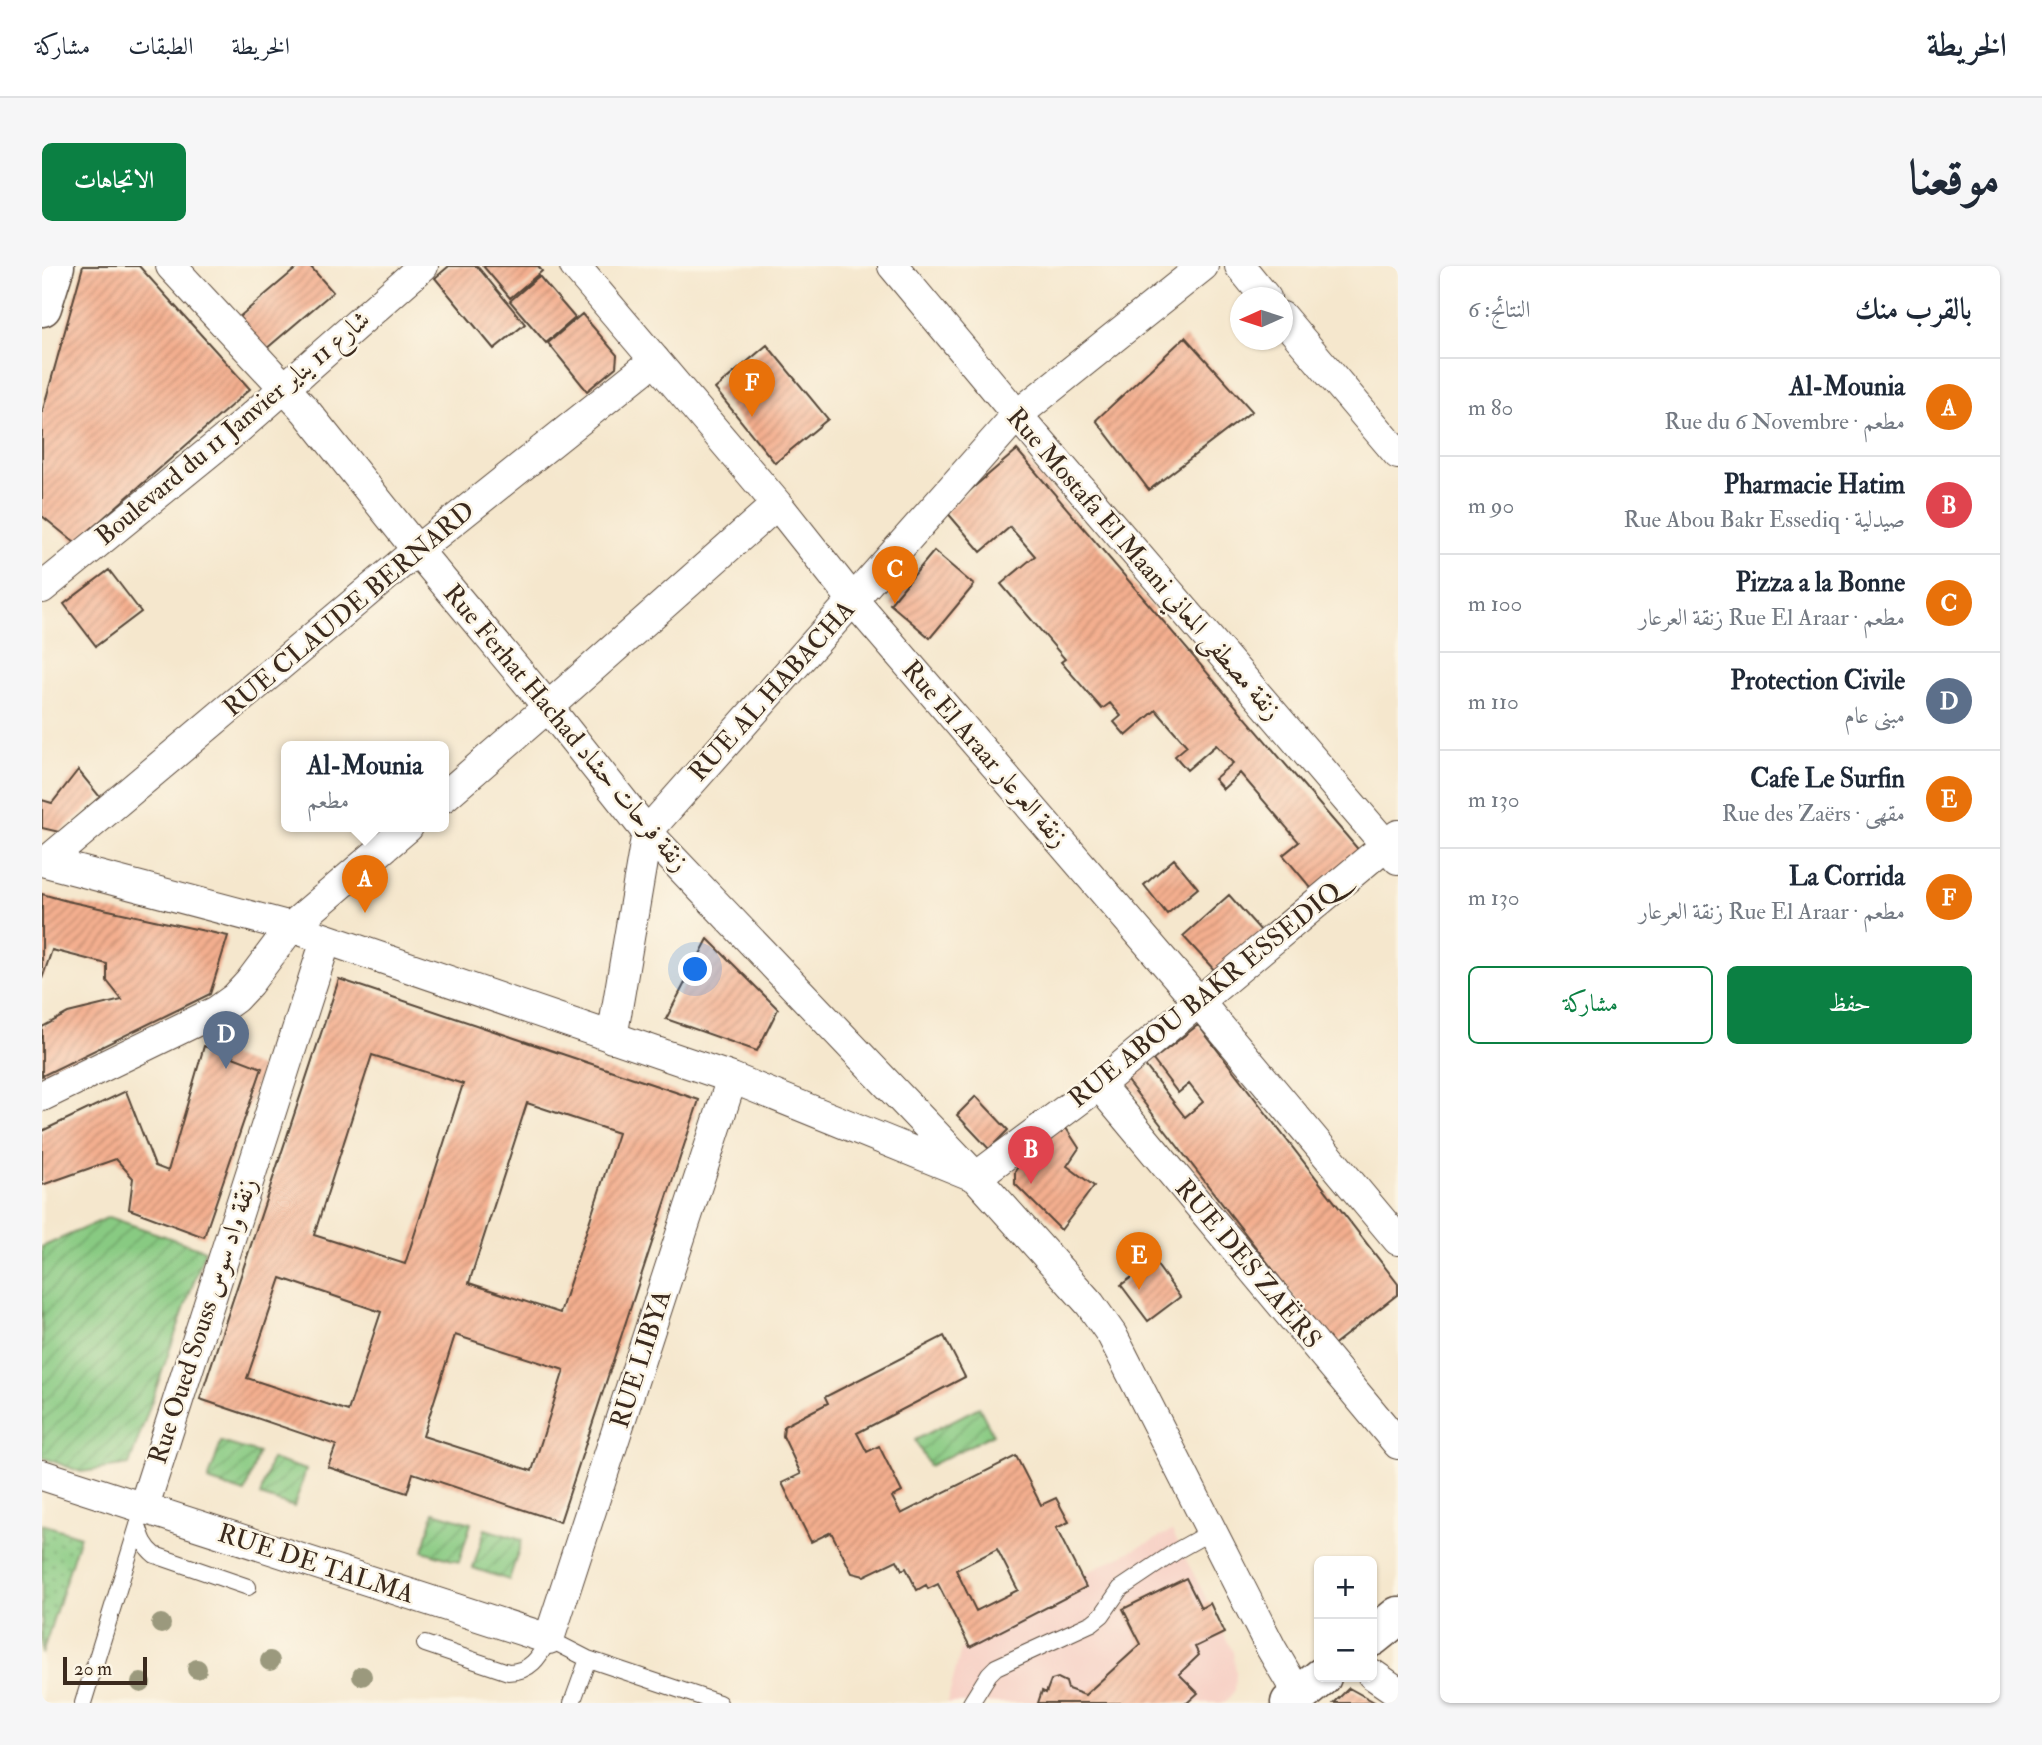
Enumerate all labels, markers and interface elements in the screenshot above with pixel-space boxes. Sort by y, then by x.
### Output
text: الخريطة [1927,25,2007,66]
text: مشاركة [35,31,90,62]
text: الطبقات [128,31,194,62]
text: الخريطة [232,31,290,62]
button: الاتجاهات [42,143,186,221]
text: موقعنا [1908,148,2000,209]
north arrow [1230,287,1293,350]
text: بالقرب منك [1855,291,1972,328]
text: النتائج: 6 [1468,295,1531,324]
street label: Boulevard du 11 Janvier شارع 11 يناير [89,304,380,556]
pin: F [729,359,775,417]
text: Al-Mounia [1789,371,1905,403]
text: 80 m [1468,393,1513,422]
text: A [1942,393,1956,422]
street label: Rue Mostafa El Maani زنقة مصطفى المعاني [996,401,1288,730]
text: مطعم · Rue du 6 Novembre [1664,407,1905,436]
text: Pharmacie Hatim [1724,469,1905,501]
text: 90 m [1468,491,1514,520]
text: B [1941,491,1957,520]
street label: RUE CLAUDE BERNARD [217,494,481,724]
text: صيدلية · Rue Abou Bakr Essediq [1623,505,1905,534]
pin: C [872,546,918,604]
text: Pizza a la Bonne [1735,567,1905,599]
street label: Rue Ferhat Hachad زنقة فرحات حشاد [436,578,696,878]
text: 100 m [1468,589,1522,618]
text: C [1941,589,1957,618]
street label: RUE AL HABACHA [682,594,862,788]
text: مطعم · Rue El Araar زنقة العرعار [1639,603,1905,632]
street label: Rue El Araar زنقة العرعار [895,654,1075,854]
text: Protection Civile [1730,665,1905,697]
text: 110 m [1468,687,1519,716]
text: D [1940,687,1958,716]
text: مبنى عام [1844,701,1905,730]
popup [281,741,449,832]
text: Al-Mounia [307,750,423,782]
text: Cafe Le Surfin [1750,763,1905,795]
text: 130 m [1468,785,1520,814]
text: E [1941,785,1957,814]
text: مطعم [307,786,349,815]
text: مقهى · Rue des Zaërs [1722,799,1905,828]
pin: A [342,855,388,913]
text: La Corrida [1789,861,1905,893]
street label: RUE ABOU BAKR ESSEDIQ [1062,865,1360,1115]
text: 130 m [1468,883,1520,912]
text: F [1942,883,1956,912]
text: مطعم · Rue El Araar زنقة العرعار [1639,897,1905,926]
your location [678,952,712,986]
button: مشاركة [1468,966,1713,1044]
button: حفظ [1727,966,1972,1044]
pin: D [203,1011,249,1069]
pin: B [1008,1126,1054,1184]
street label: RUE DES ZAËRS [1168,1172,1329,1355]
street label: Rue Oued Souss زنقة واد سوس [142,1174,264,1468]
pin: E [1116,1232,1162,1290]
street label: RUE LIBYA [604,1285,679,1432]
street label: RUE DE TALMA [214,1517,419,1611]
map controls [1314,1556,1377,1682]
button: + [1314,1556,1377,1619]
button: − [1314,1619,1377,1682]
scale bar [63,1654,147,1686]
text: 20 m [74,1657,112,1681]

